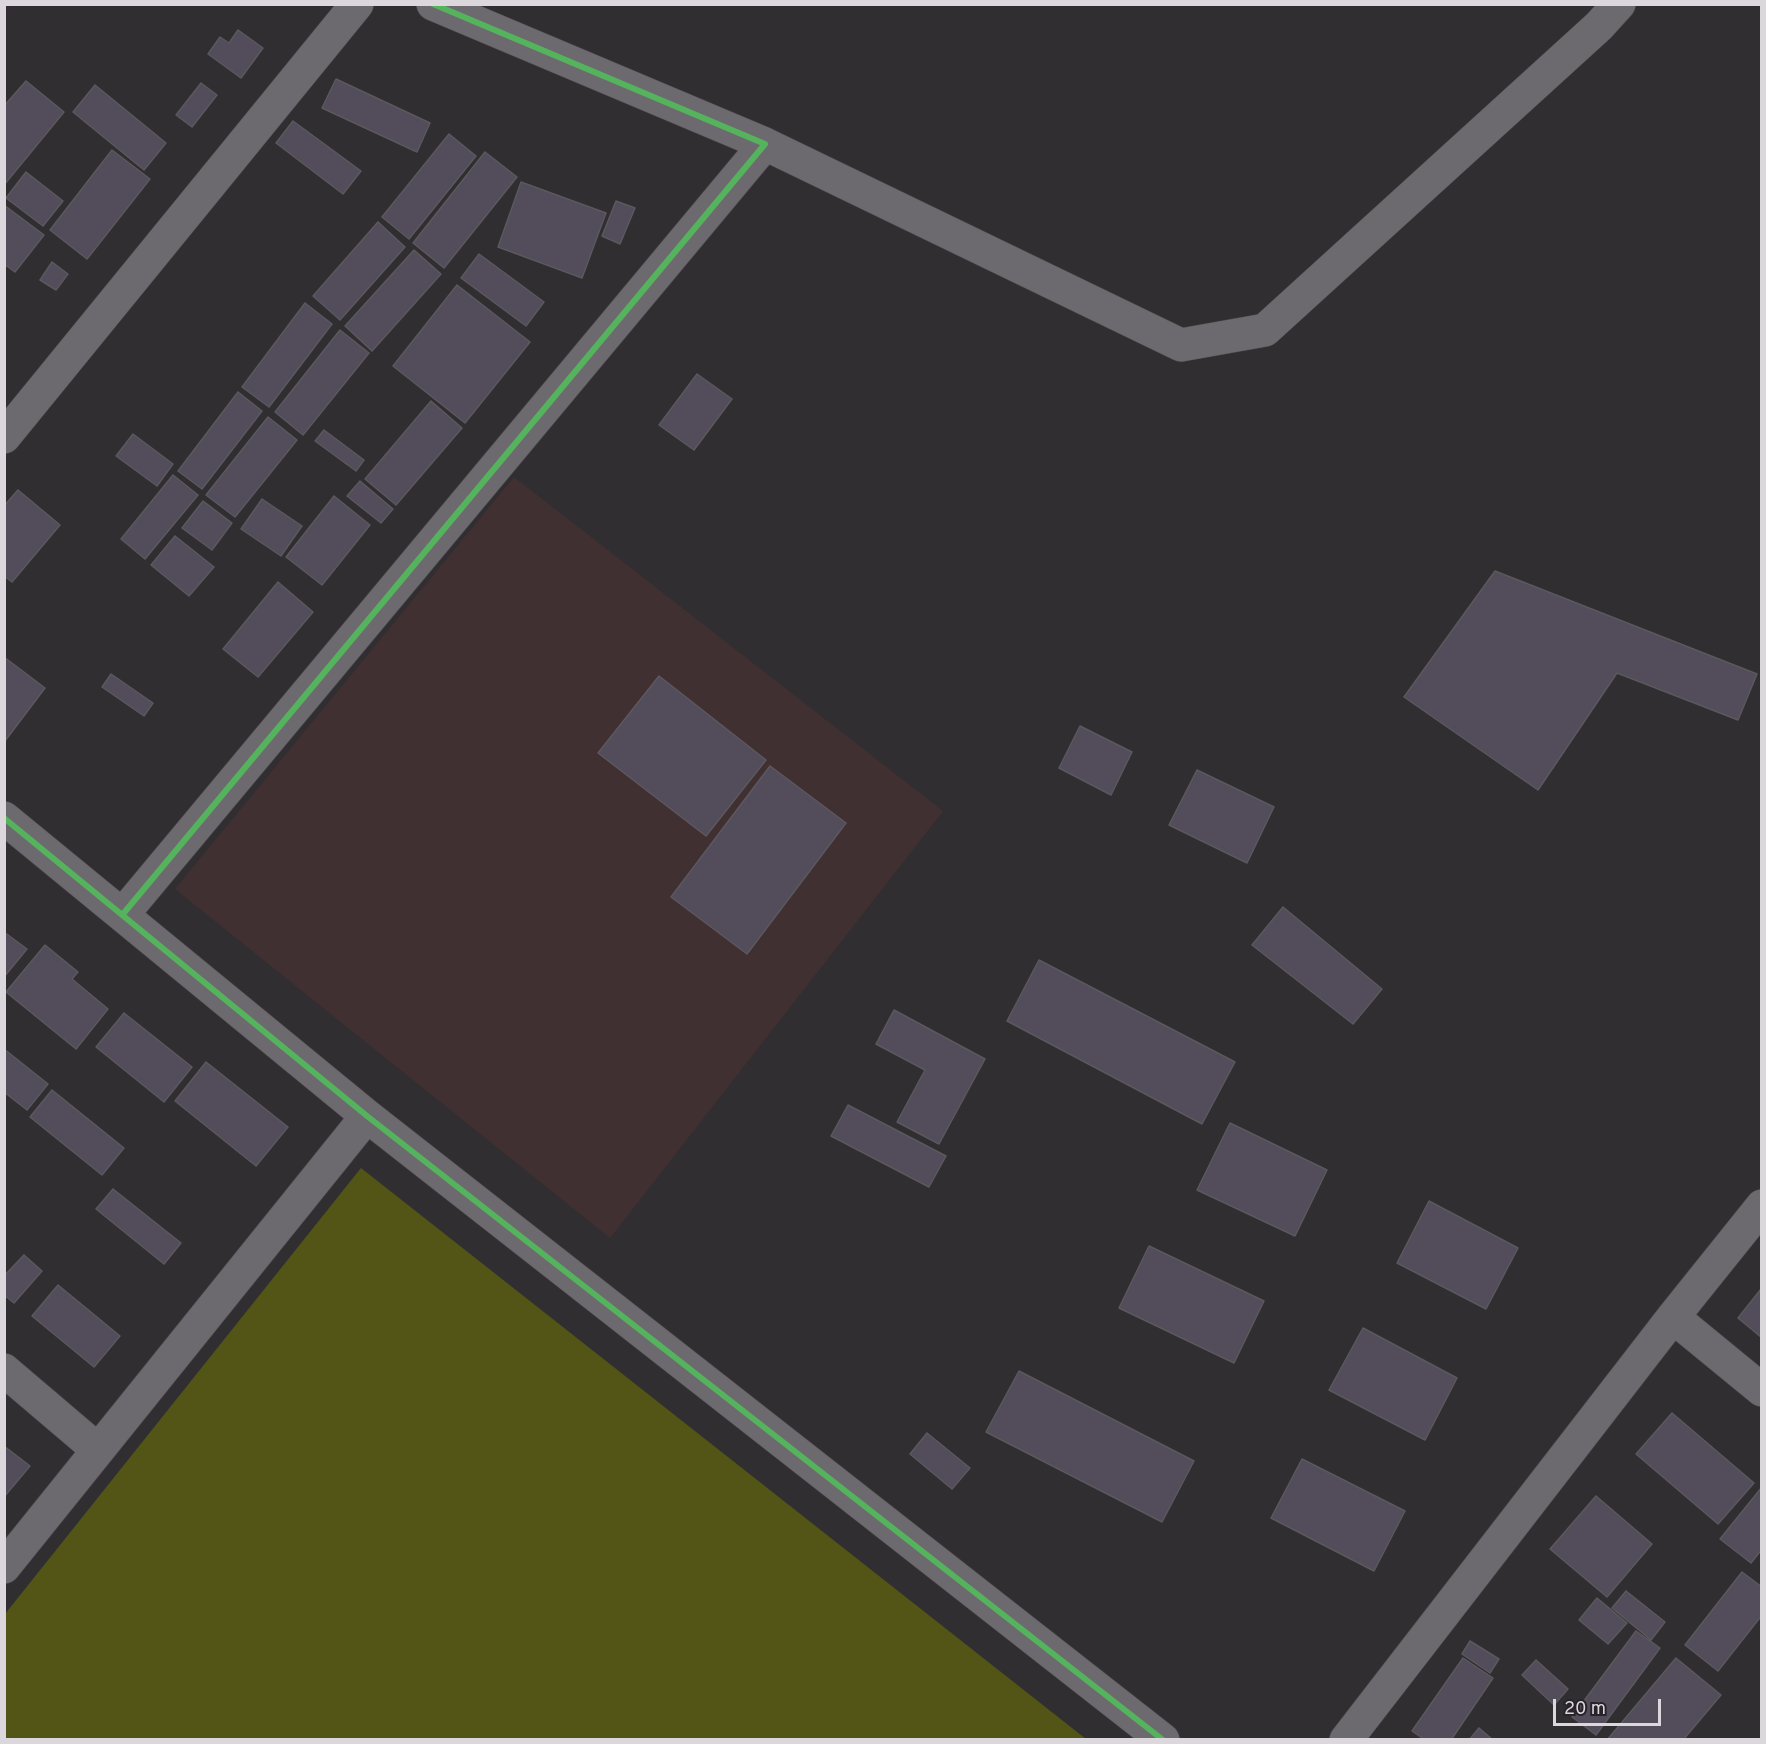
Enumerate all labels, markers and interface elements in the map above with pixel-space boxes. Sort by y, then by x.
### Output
scale bar [1556,1687,1664,1725]
text: 20 m [1564,1698,1606,1721]

